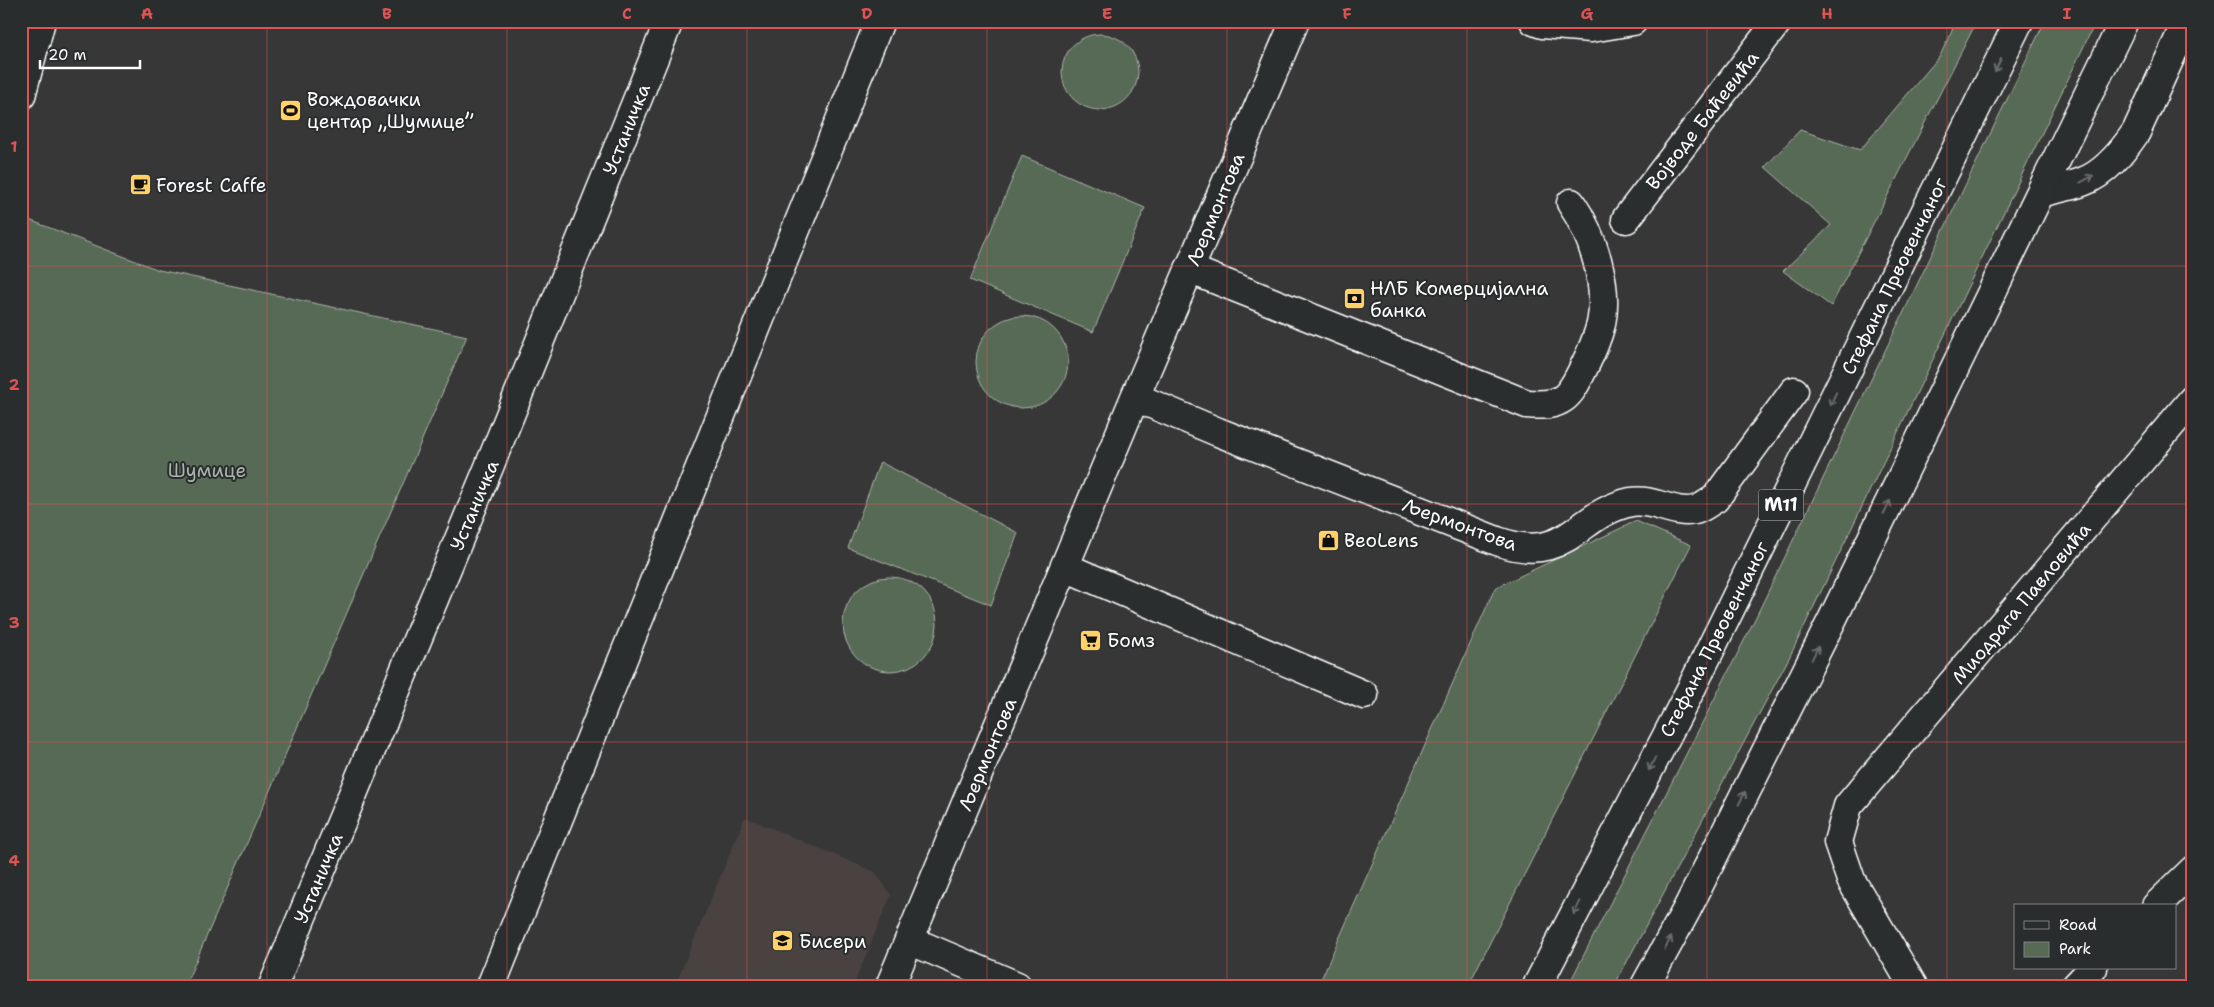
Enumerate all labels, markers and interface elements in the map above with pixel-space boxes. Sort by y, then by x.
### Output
text: A [141,3,153,24]
text: B [382,3,392,24]
text: C [622,3,632,24]
text: D [861,3,873,24]
text: E [1102,3,1112,24]
text: F [1342,3,1352,24]
text: G [1581,3,1594,24]
text: H [1821,3,1833,24]
text: I [2063,3,2072,24]
scale bar [40,38,140,70]
text: 20 m [48,45,87,65]
street label: Војводе Баћевића [1640,46,1765,195]
one-way arrow [1993,57,2002,72]
street label: Устаничка [597,80,656,178]
place label: Вождовачки центар „Шумице” [307,87,474,134]
sports icon: Вождовачки центар „Шумице” [279,98,303,122]
text: 1 [10,136,18,157]
street label: Љермонтова [1180,149,1251,269]
cafe icon: Forest Caffe [128,173,152,197]
place label: Forest Caffe [156,173,267,198]
street label: Стефана Првовенчаног [1836,173,1953,379]
one-way arrow [2079,174,2094,183]
place label: НЛБ Комерцијална банка [1370,276,1548,323]
bank icon: НЛБ Комерцијална банка [1342,287,1366,311]
text: 2 [8,374,20,395]
one-way arrow [1828,391,1838,406]
street label: Устаничка [444,456,505,554]
park label: Шумице [168,458,246,483]
road number: M11 [1758,490,1804,520]
street label: Љермонтова [1399,492,1521,557]
one-way arrow [1883,500,1892,515]
street label: Миодрага Павловића [1946,517,2097,689]
shop icon: BeoLens [1316,528,1340,552]
place label: BeoLens [1344,528,1419,553]
street label: Стефана Првовенчаног [1654,537,1775,741]
text: 3 [8,612,20,633]
supermarket icon: Бомз [1079,628,1103,652]
place label: Бомз [1107,628,1155,653]
one-way arrow [1811,646,1820,661]
street label: Љермонтова [952,694,1023,814]
one-way arrow [1647,756,1656,771]
one-way arrow [1738,791,1748,806]
street label: Устаничка [288,829,349,927]
text: 4 [8,850,20,871]
one-way arrow [1572,900,1581,915]
legend [2014,904,2176,970]
text: Road [2059,915,2097,935]
school or university icon: Бисери [771,929,795,953]
place label: Бисери [799,929,866,954]
one-way arrow [1664,936,1674,951]
text: Park [2059,939,2091,959]

